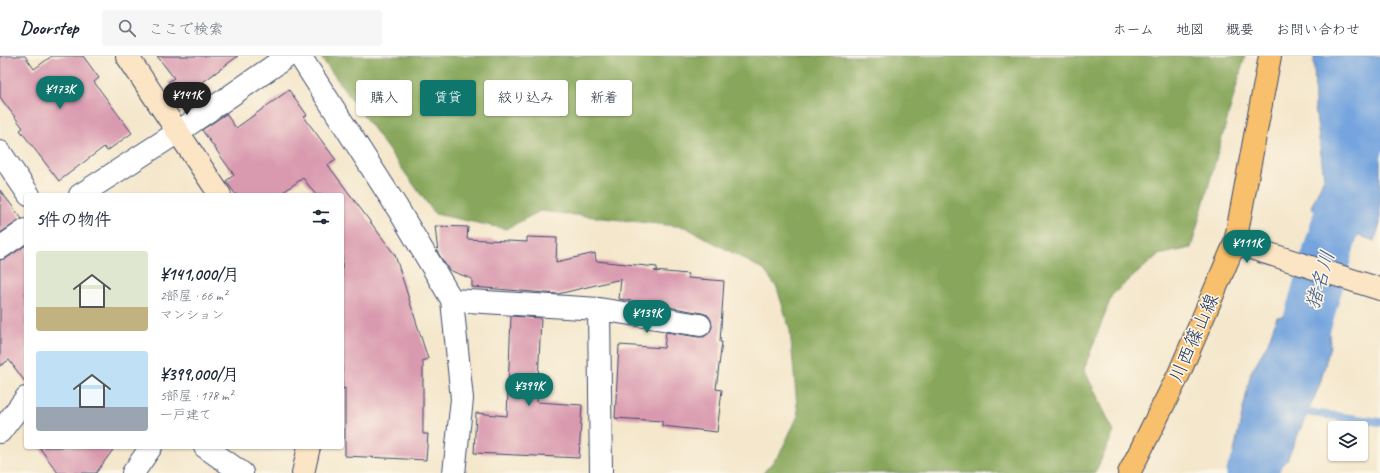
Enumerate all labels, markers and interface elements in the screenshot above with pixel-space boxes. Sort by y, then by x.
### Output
search box [102,10,382,46]
text: Doorstep [20,16,78,40]
icon: search [116,17,138,39]
text: ここで検索 [148,20,223,39]
text: ホーム [1113,21,1154,38]
text: 地図 [1176,21,1204,38]
text: 概要 [1226,21,1254,38]
text: お問い合わせ [1276,21,1360,38]
pin: ¥173K [32,76,88,110]
chip: 購入 [356,80,412,116]
chip: 賃貸 [420,80,476,116]
chip: 絞り込み [484,80,568,116]
chip: 新着 [576,80,632,116]
text: ¥173K [45,81,75,97]
pin: ¥141K [159,82,215,116]
text: ¥141K [172,87,202,103]
icon: filters [310,206,332,228]
text: 5件の物件 [36,209,111,230]
pin: ¥111K [1219,230,1275,264]
text: ¥111K [1232,235,1262,251]
water label: 猪名川 [1300,248,1340,312]
text: ¥141,000/月 [160,264,240,285]
icon: home [68,267,116,315]
text: 2部屋 · 66 m² [160,288,227,304]
street label: 川西篠山線 [1164,290,1224,386]
pin: ¥139K [619,300,675,334]
text: ¥139K [632,305,662,321]
text: マンション [160,307,224,323]
text: ¥399,000/月 [160,364,239,385]
icon: home [68,367,116,415]
pin: ¥399K [501,373,557,407]
text: ¥399K [514,378,544,394]
text: 5部屋 · 178 m² [160,388,233,404]
text: 一戸建て [160,407,212,423]
map controls [1328,421,1368,461]
button: layers [1328,421,1368,461]

